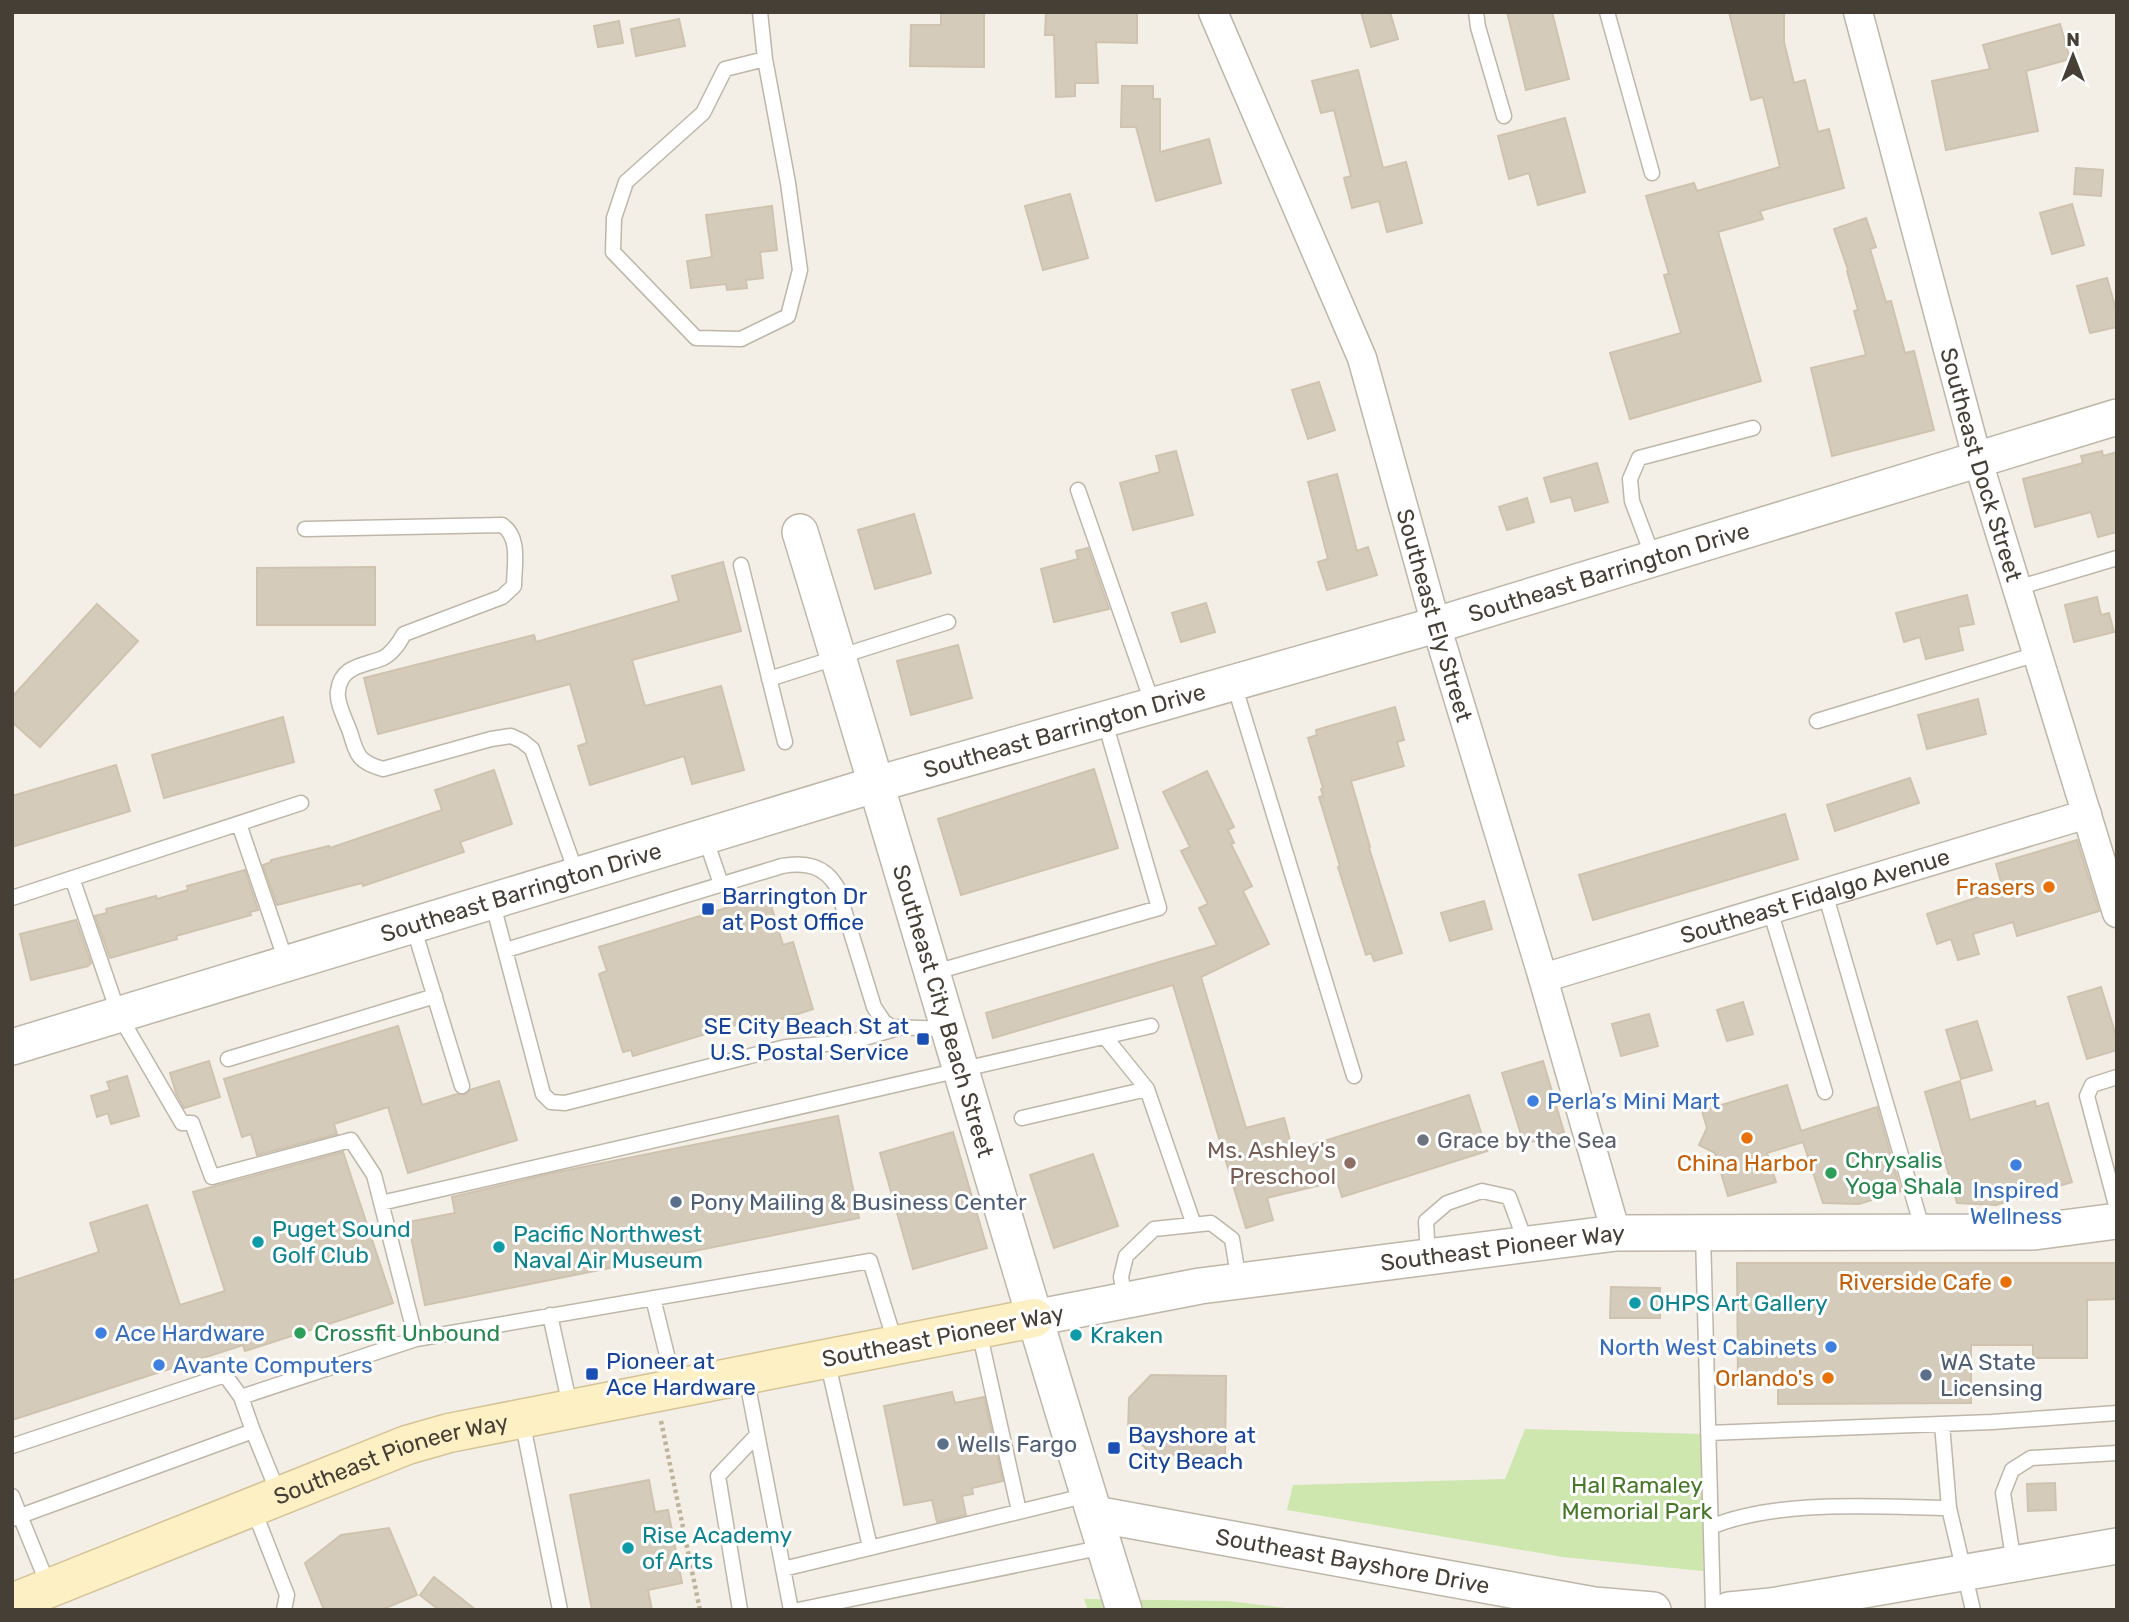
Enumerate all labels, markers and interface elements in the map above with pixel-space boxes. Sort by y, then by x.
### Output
north arrow [2038,21,2108,91]
text: N [2066,28,2080,51]
street label: Southeast Dock Street [1934,345,2028,585]
street label: Southeast Ely Street [1390,506,1478,725]
street label: Southeast Barrington Drive [1465,516,1753,628]
street label: Southeast Barrington Drive [920,677,1209,784]
street label: Southeast Barrington Drive [377,836,665,948]
street label: Southeast Fidalgo Avenue [1677,842,1953,950]
street label: Southeast City Beach Street [887,861,1000,1161]
place label: Frasers [1956,873,2035,901]
marker: Frasers [2041,879,2057,895]
place label: Barrington Dr at Post Office [722,882,867,936]
marker: Barrington Dr at Post Office [700,901,716,917]
place label: SE City Beach St at U.S. Postal Service [704,1012,909,1066]
marker: SE City Beach St at U.S. Postal Service [915,1031,931,1047]
place label: Perla’s Mini Mart [1547,1087,1720,1115]
marker: Perla’s Mini Mart [1525,1093,1541,1109]
place label: Grace by the Sea [1437,1126,1617,1154]
marker: China Harbor [1739,1130,1755,1146]
marker: Grace by the Sea [1415,1132,1431,1148]
place label: Ms. Ashley's Preschool [1207,1136,1336,1190]
place label: Chrysalis Yoga Shala [1845,1146,1963,1200]
place label: China Harbor [1677,1149,1818,1177]
marker: Ms. Ashley's Preschool [1342,1155,1358,1171]
marker: Inspired Wellness [2008,1157,2024,1173]
marker: Chrysalis Yoga Shala [1823,1165,1839,1181]
place label: Inspired Wellness [1970,1176,2062,1230]
place label: Pony Mailing & Business Center [690,1188,1027,1216]
marker: Pony Mailing & Business Center [668,1194,684,1210]
place label: Puget Sound Golf Club [272,1215,411,1269]
street label: Southeast Pioneer Way [1379,1219,1625,1277]
place label: Pacific Northwest Naval Air Museum [513,1220,703,1274]
marker: Puget Sound Golf Club [250,1234,266,1250]
marker: Pacific Northwest Naval Air Museum [491,1239,507,1255]
place label: Riverside Cafe [1839,1268,1992,1296]
marker: Riverside Cafe [1998,1274,2014,1290]
place label: OHPS Art Gallery [1649,1289,1828,1317]
marker: OHPS Art Gallery [1627,1295,1643,1311]
street label: Southeast Pioneer Way [820,1299,1067,1373]
place label: Ace Hardware [115,1319,265,1347]
place label: Crossfit Unbound [314,1319,500,1347]
place label: Kraken [1090,1321,1163,1349]
marker: Ace Hardware [93,1325,109,1341]
marker: Crossfit Unbound [292,1325,308,1341]
marker: Kraken [1068,1327,1084,1343]
place label: North West Cabinets [1599,1333,1817,1361]
marker: North West Cabinets [1823,1339,1839,1355]
place label: Pioneer at Ace Hardware [606,1347,756,1401]
place label: WA State Licensing [1940,1348,2043,1402]
place label: Avante Computers [173,1351,373,1379]
marker: Avante Computers [151,1357,167,1373]
place label: Orlando's [1715,1364,1814,1392]
marker: Pioneer at Ace Hardware [584,1366,600,1382]
marker: WA State Licensing [1918,1367,1934,1383]
marker: Orlando's [1820,1370,1836,1386]
street label: Southeast Pioneer Way [269,1408,511,1511]
place label: Bayshore at City Beach [1128,1421,1256,1475]
place label: Wells Fargo [957,1430,1077,1458]
marker: Wells Fargo [935,1436,951,1452]
marker: Bayshore at City Beach [1106,1440,1122,1456]
park label: Hal Ramaley Memorial Park [1562,1471,1713,1525]
place label: Rise Academy of Arts [642,1521,793,1575]
street label: Southeast Bayshore Drive [1214,1522,1492,1600]
marker: Rise Academy of Arts [620,1540,636,1556]

